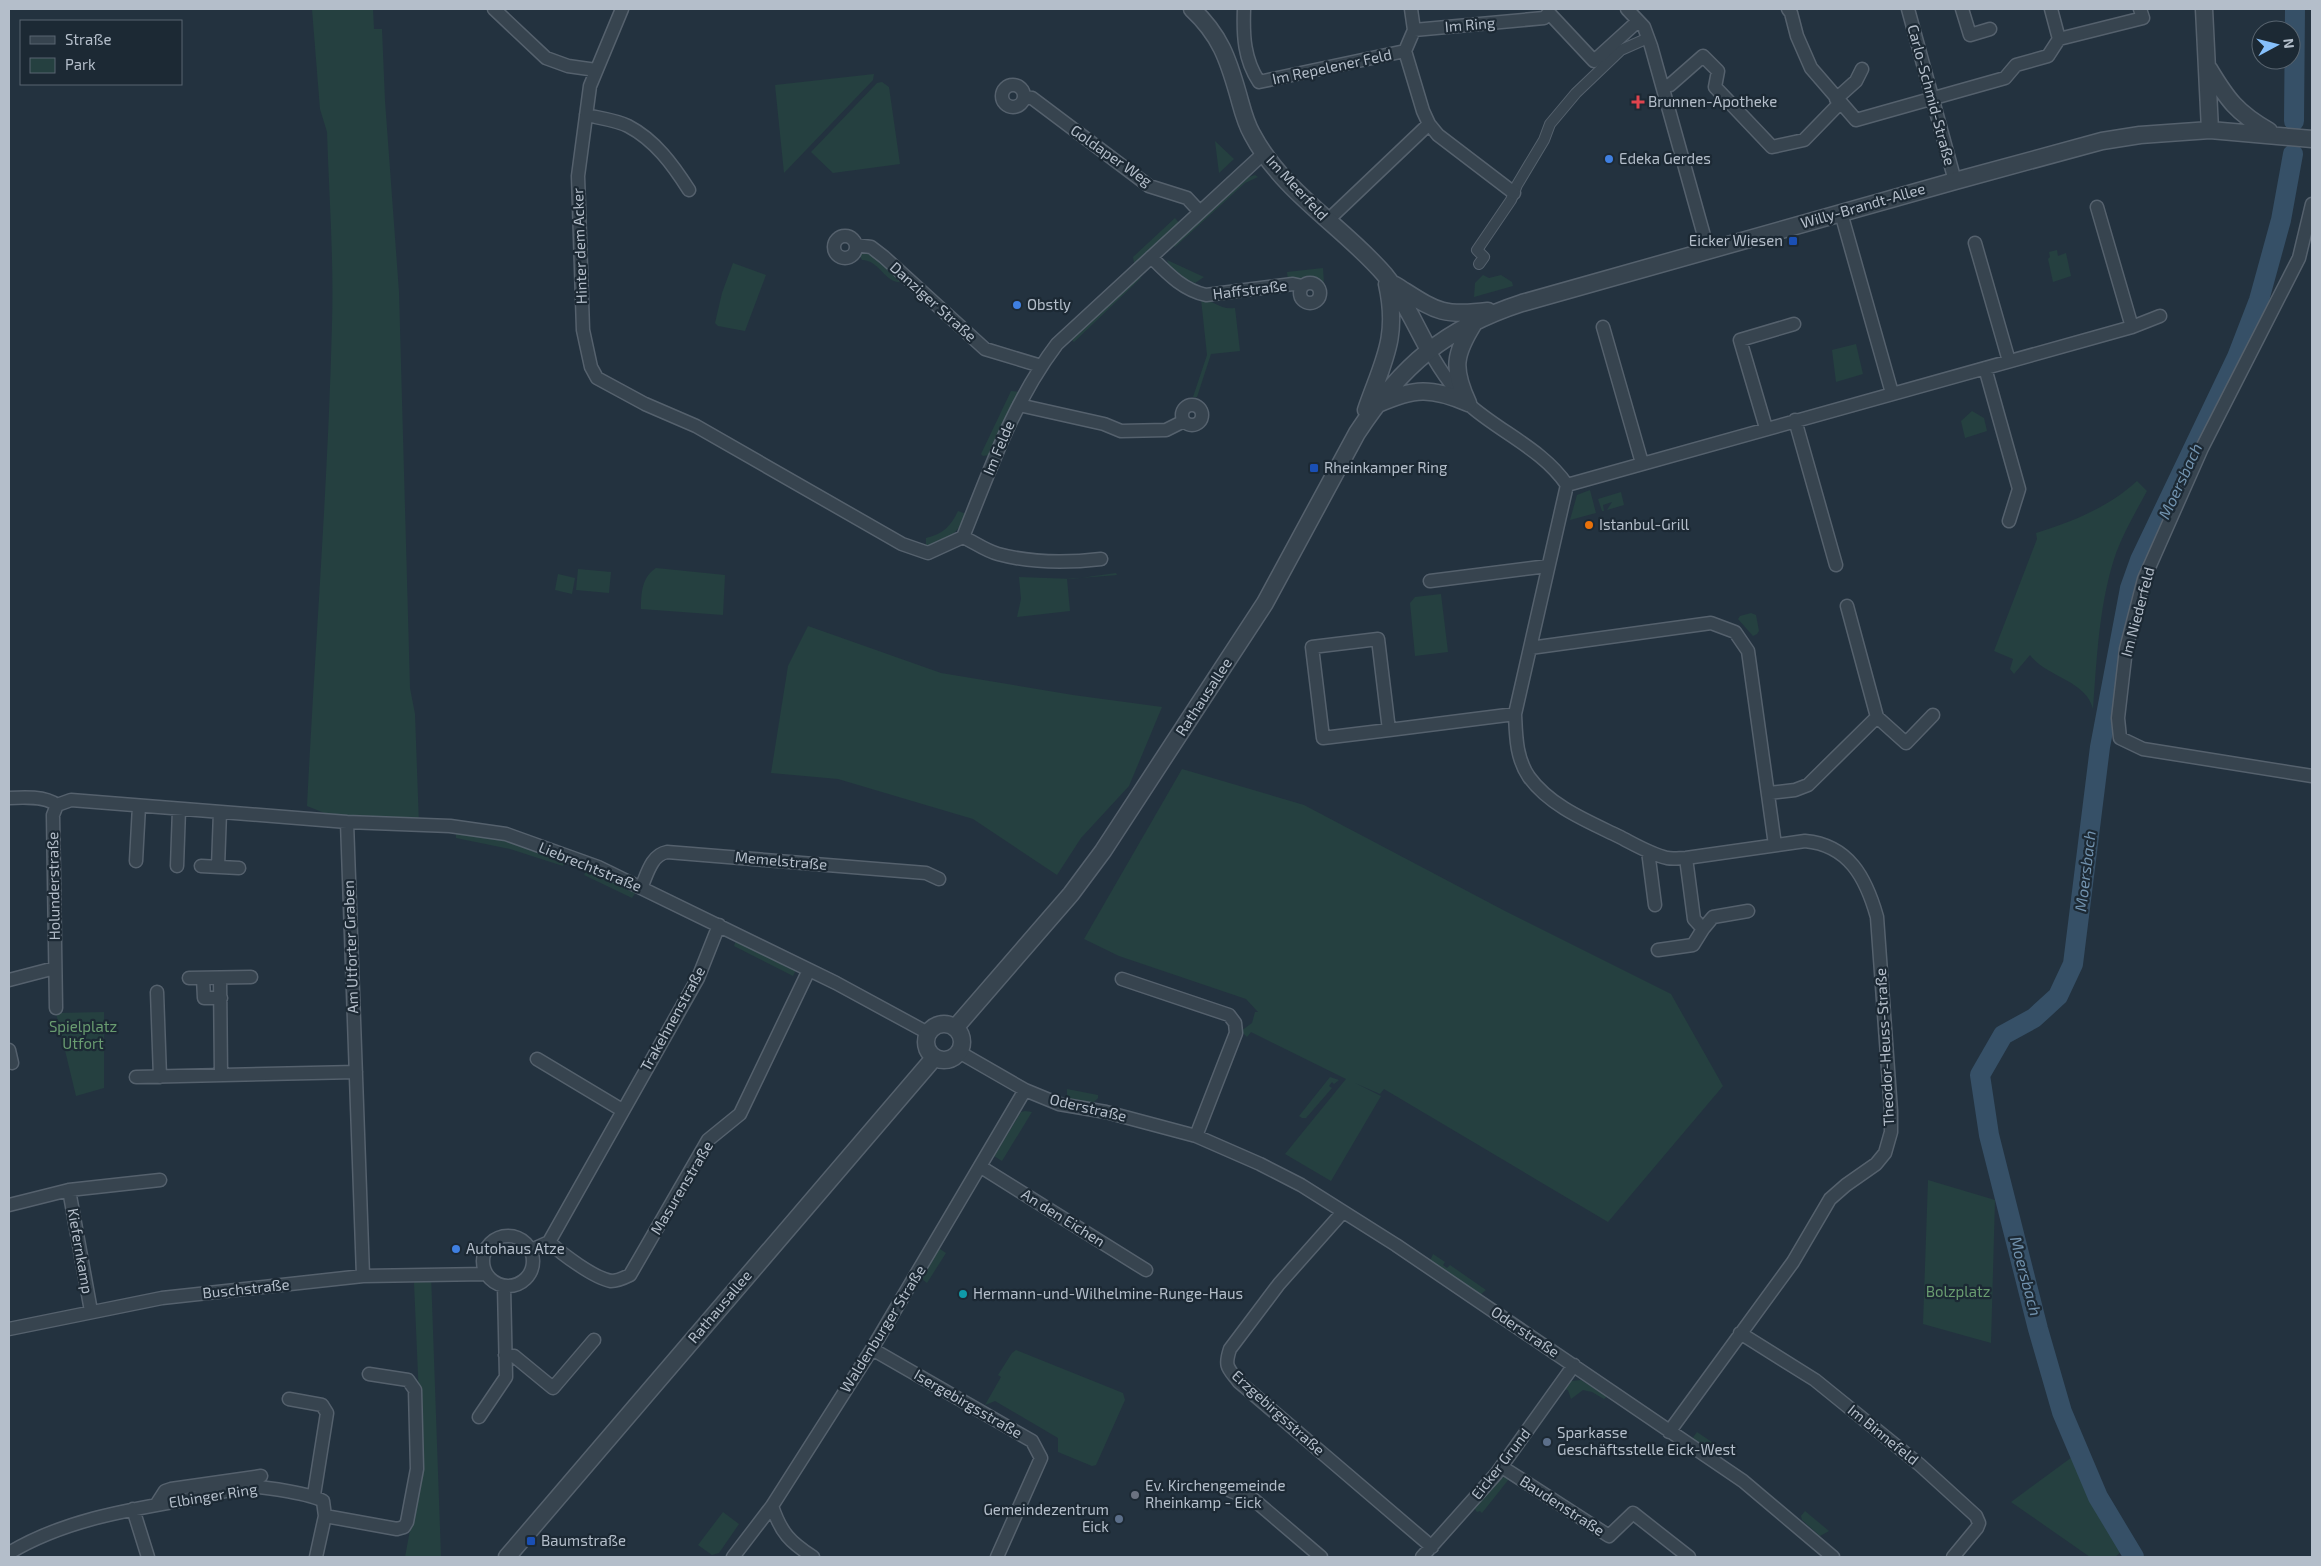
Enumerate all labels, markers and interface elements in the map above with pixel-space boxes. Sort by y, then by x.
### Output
street label: Im Ring [1444,13,1496,35]
legend [20,20,182,85]
north arrow [2251,20,2301,70]
street label: Carlo-Schmid-Straße [1904,22,1959,167]
text: Straße [65,30,111,48]
text: N [2280,37,2298,49]
street label: Im Repelener Feld [1270,45,1393,87]
text: Park [65,55,96,73]
place label: Brunnen-Apotheke [1648,92,1777,110]
marker: Brunnen-Apotheke [1632,96,1644,108]
street label: Goldaper Weg [1067,121,1156,190]
place label: Edeka Gerdes [1619,149,1711,167]
street label: Im Meerfeld [1263,151,1332,224]
marker: Edeka Gerdes [1603,153,1615,165]
street label: Willy-Brandt-Allee [1798,179,1927,231]
street label: Hinter dem Acker [568,188,590,304]
place label: Eicker Wiesen [1689,231,1783,249]
marker: Eicker Wiesen [1787,235,1799,247]
street label: Danziger Straße [887,258,981,345]
street label: Haffstraße [1212,276,1288,302]
place label: Obstly [1027,295,1071,313]
marker: Obstly [1011,299,1023,311]
street label: Im Felde [979,418,1018,478]
water label: Moersbach [2154,440,2205,522]
place label: Rheinkamper Ring [1324,458,1448,476]
marker: Rheinkamper Ring [1308,462,1320,474]
place label: Istanbul-Grill [1599,515,1690,533]
marker: Istanbul-Grill [1583,519,1595,531]
street label: Im Niederfeld [2116,565,2158,659]
street label: Rathausallee [1171,654,1235,739]
water label: Moersbach [2070,829,2099,913]
street label: Holunderstraße [43,832,63,941]
street label: Liebrechtstraße [536,837,644,895]
street label: Memelstraße [734,847,828,873]
street label: Am Utforter Graben [339,880,361,1014]
street label: Trakehnenstraße [636,963,708,1074]
street label: Theodor-Heuss-Straße [1871,968,1897,1126]
park label: Spielplatz Utfort [49,1017,117,1052]
street label: Oderstraße [1048,1089,1128,1125]
street label: Masurenstraße [646,1137,716,1238]
street label: An den Eichen [1018,1184,1109,1250]
street label: Kiefernkamp [65,1207,97,1295]
water label: Moersbach [2007,1234,2046,1318]
place label: Autohaus Atze [466,1239,565,1257]
marker: Autohaus Atze [450,1243,462,1255]
street label: Waldenburger Straße [836,1261,929,1396]
street label: Rathausallee [684,1266,755,1346]
street label: Buschstraße [202,1274,290,1302]
park label: Bolzplatz [1926,1282,1990,1300]
place label: Hermann-und-Wilhelmine-Runge-Haus [973,1284,1243,1302]
marker: Hermann-und-Wilhelmine-Runge-Haus [957,1288,969,1300]
street label: Oderstraße [1488,1302,1563,1361]
street label: Isergebirgsstraße [911,1365,1026,1441]
street label: Erzgebirgsstraße [1229,1366,1329,1459]
street label: Im Binnefeld [1845,1400,1923,1468]
place label: Sparkasse Geschäftsstelle Eick-West [1557,1423,1736,1458]
street label: Eicker Grund [1467,1424,1534,1503]
marker: Sparkasse Geschäftsstelle Eick-West [1541,1436,1553,1448]
street label: Baudenstraße [1517,1471,1608,1539]
place label: Ev. Kirchengemeinde Rheinkamp - Eick [1145,1476,1286,1511]
street label: Elbinger Ring [167,1479,259,1511]
marker: Ev. Kirchengemeinde Rheinkamp - Eick [1129,1489,1141,1501]
place label: Gemeindezentrum Eick [983,1500,1109,1535]
marker: Gemeindezentrum Eick [1113,1513,1125,1525]
place label: Baumstraße [541,1531,626,1549]
marker: Baumstraße [525,1535,537,1547]

